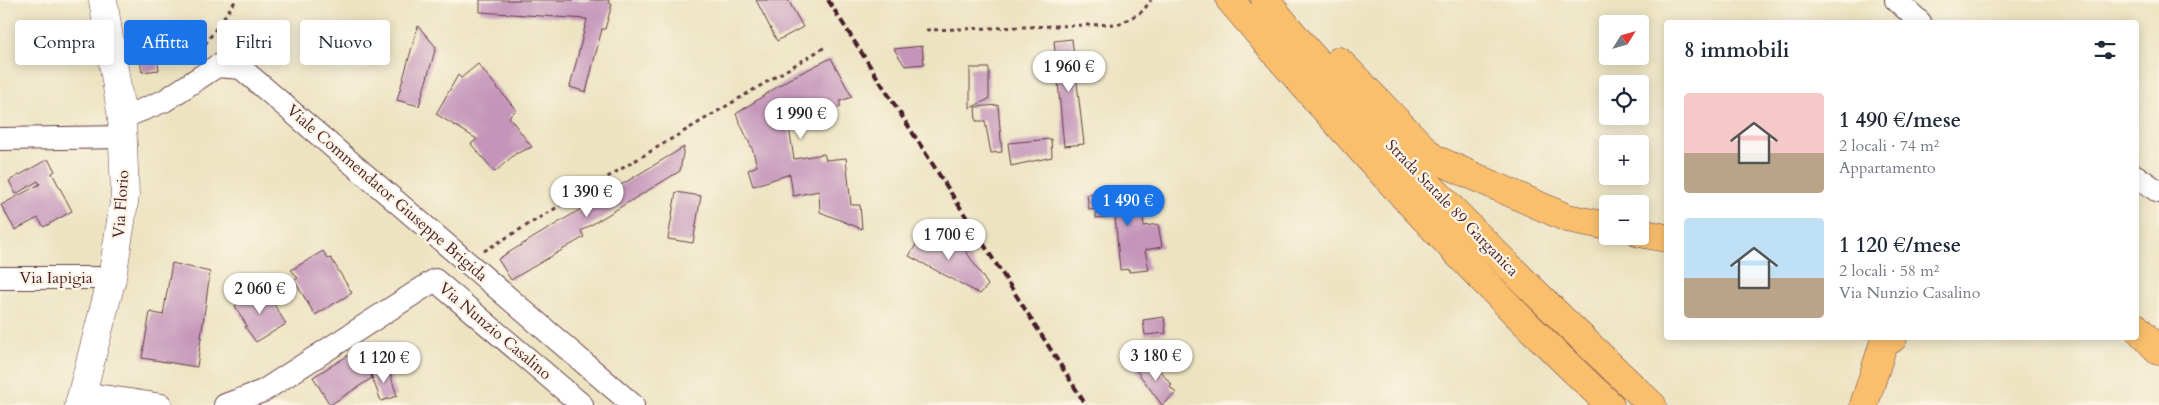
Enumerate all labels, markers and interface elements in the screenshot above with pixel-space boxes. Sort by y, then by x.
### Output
north arrow [1599,15,1649,65]
map controls [1599,15,1649,245]
chip: Compra [15,20,114,65]
chip: Affitta [124,20,207,65]
chip: Filtri [217,20,290,65]
chip: Nuovo [300,20,390,65]
text: 8 immobili [1684,36,1790,65]
icon: filters [2091,36,2119,64]
pin: 1 960 € [1023,51,1115,93]
text: 1 960 € [1044,56,1094,78]
button: locate [1599,75,1649,125]
pin: 1 990 € [755,98,847,140]
street label: Viale Commendator Giuseppe Brigida [282,100,492,287]
text: 1 990 € [776,103,826,125]
text: 1 490 €/mese [1839,106,1961,135]
icon: home [1724,113,1784,173]
street label: Strada Statale 89 Garganica [1381,135,1524,281]
button: + [1599,135,1649,185]
text: 2 locali · 74 m² [1839,135,1939,157]
text: Appartamento [1839,157,1936,179]
street label: Via Florio [108,169,134,239]
pin: 1 390 € [541,176,633,218]
text: 1 390 € [562,181,612,203]
pin: 1 490 € [1082,184,1174,227]
text: 1 490 € [1103,190,1153,212]
button: − [1599,195,1649,245]
pin: 1 700 € [903,218,995,261]
text: 1 700 € [924,224,974,246]
text: 1 120 €/mese [1839,231,1961,260]
icon: home [1724,238,1784,298]
text: 2 locali · 58 m² [1839,260,1939,282]
street label: Via Iapigia [19,267,93,289]
pin: 2 060 € [214,272,306,315]
street label: Via Nunzio Casalino [434,277,556,385]
text: 2 060 € [235,278,285,300]
text: Via Nunzio Casalino [1839,282,1980,304]
pin: 3 180 € [1110,340,1202,382]
pin: 1 120 € [338,342,430,384]
text: 3 180 € [1131,345,1181,367]
text: 1 120 € [359,347,409,369]

